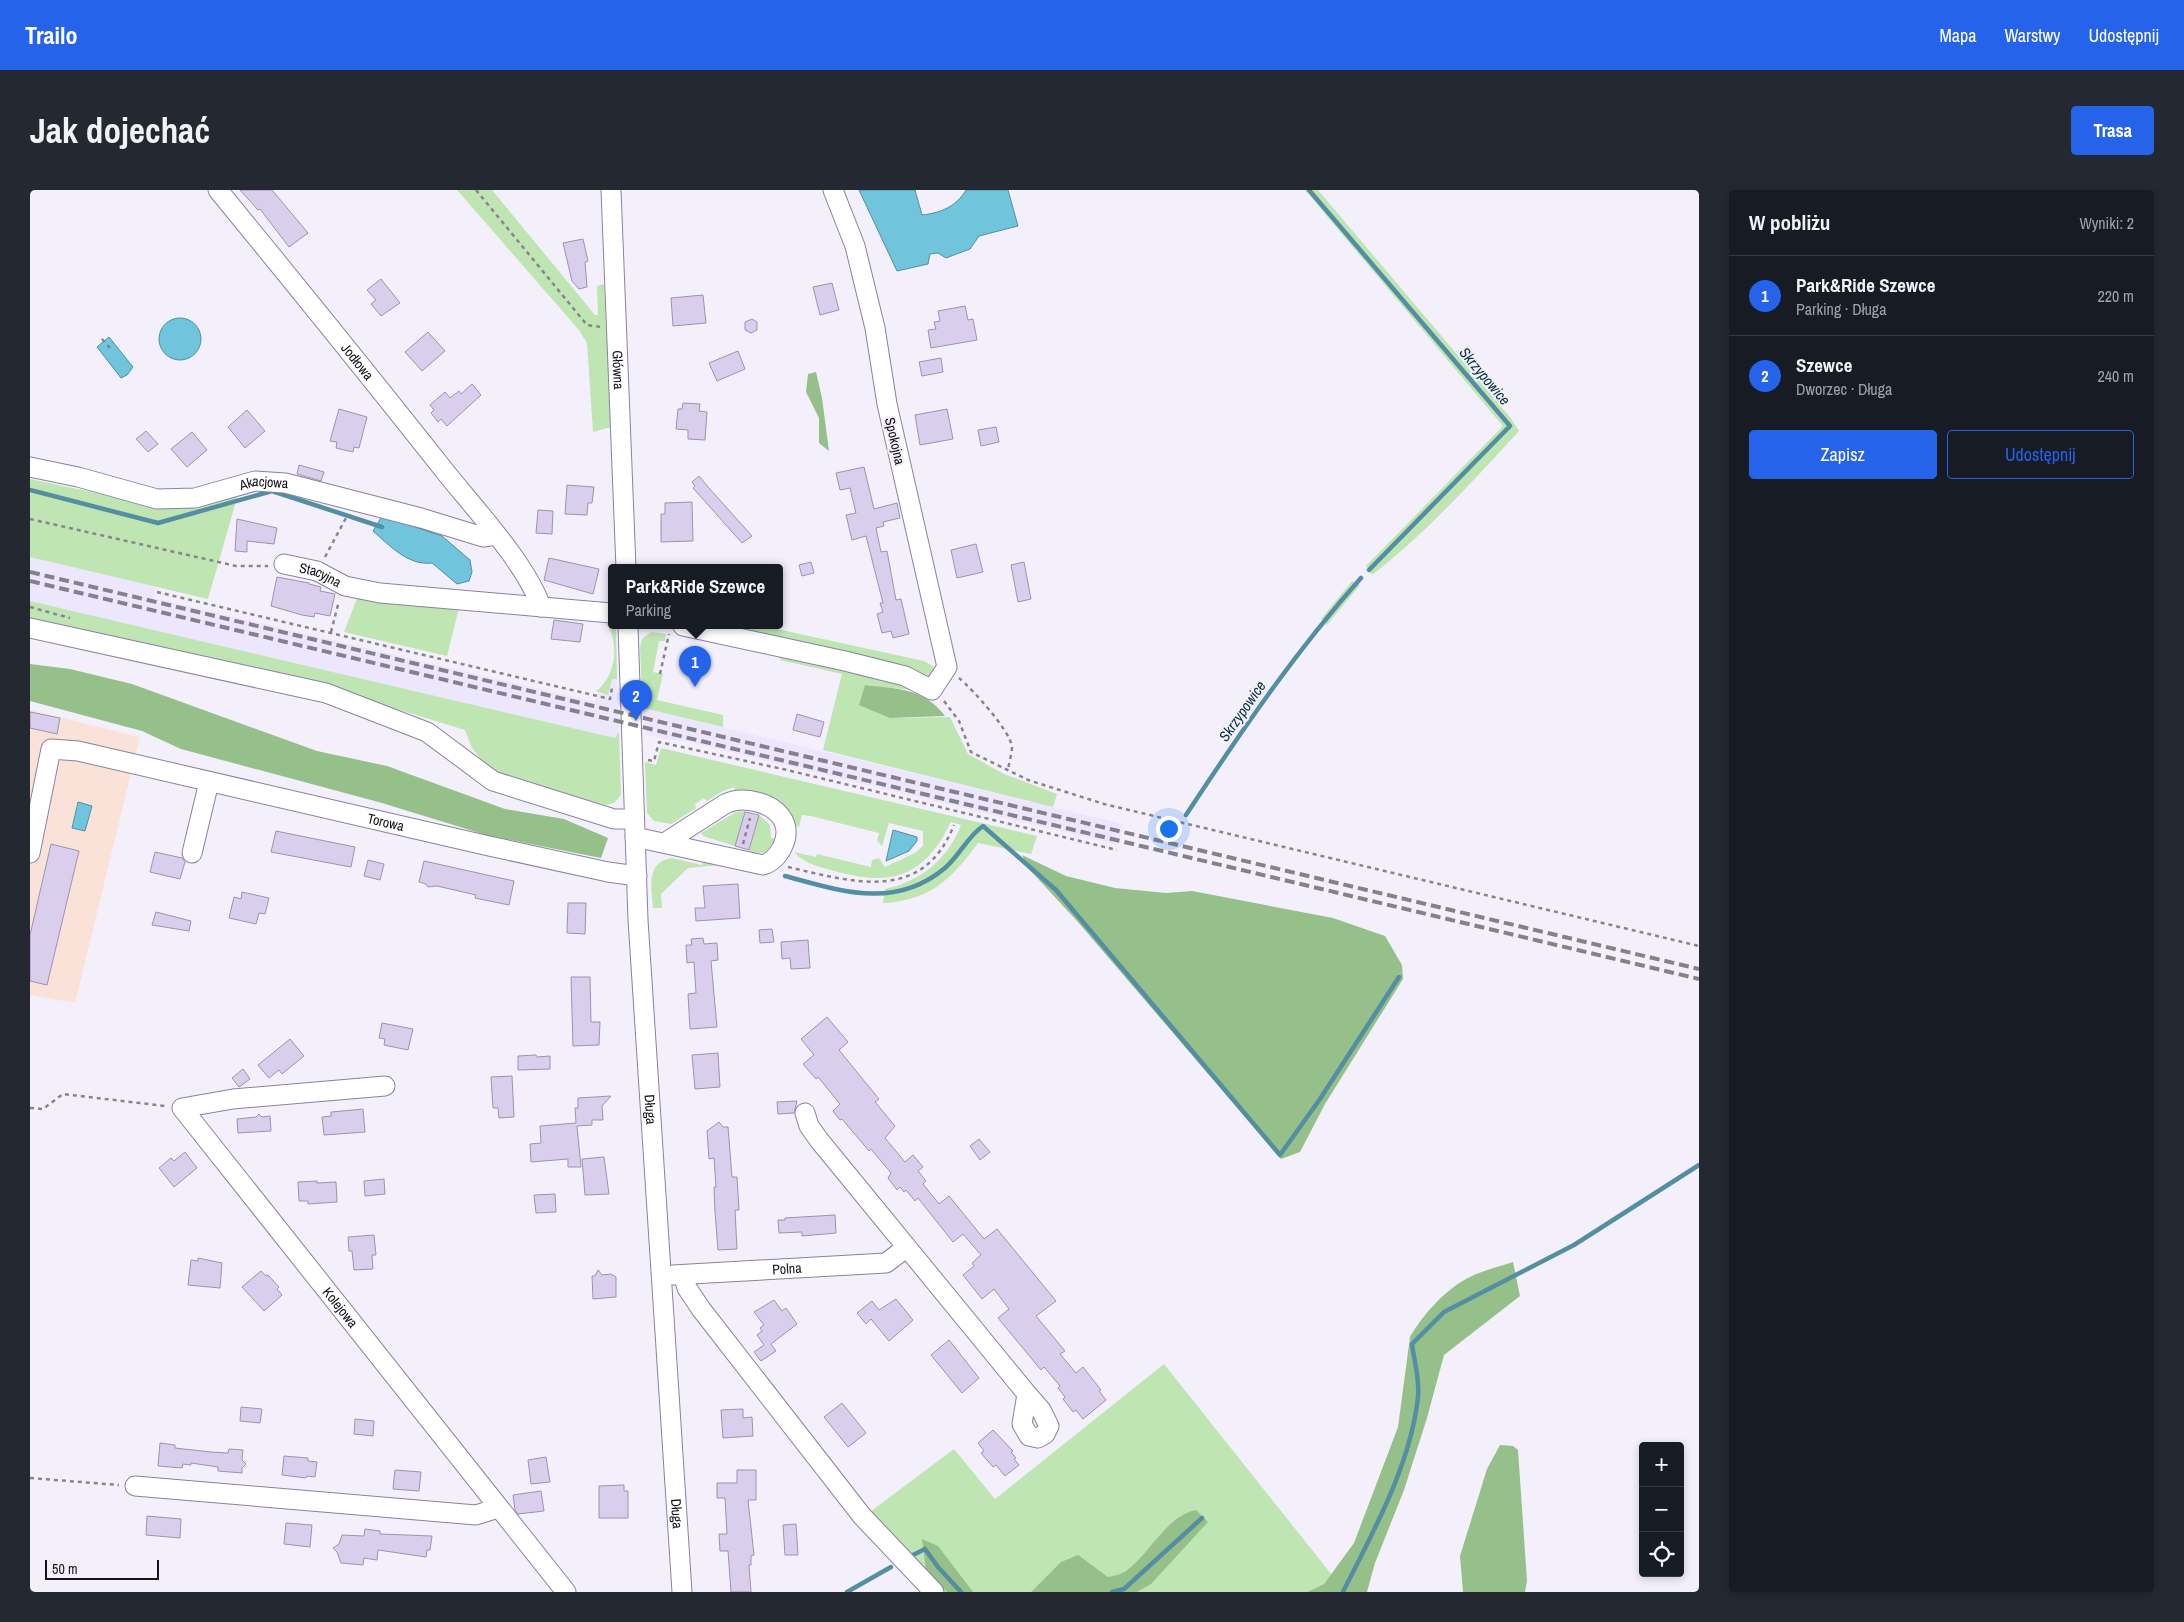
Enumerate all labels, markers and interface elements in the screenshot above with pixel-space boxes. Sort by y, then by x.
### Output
text: Trailo [25,19,78,51]
text: Mapa [1939,23,1976,48]
text: Warstwy [2004,23,2060,48]
text: Udostępnij [2088,23,2159,48]
button: Trasa [2071,106,2154,155]
text: Jak dojechać [30,107,210,154]
text: W pobliżu [1749,208,1830,237]
text: Wyniki: 2 [2079,212,2134,234]
text: Park&Ride Szewce [1796,272,1935,298]
text: 1 [1761,285,1769,307]
text: 220 m [2098,285,2134,307]
text: Parking · Długa [1796,298,1886,320]
street label: Jodłowa [337,339,378,384]
water label: Skrzypowice [1455,343,1516,410]
street label: Główna [608,350,628,390]
text: Szewce [1796,352,1852,378]
text: 2 [1761,365,1769,387]
text: 240 m [2098,365,2134,387]
text: Dworzec · Długa [1796,378,1892,400]
street label: Spokojna [881,416,909,467]
button: Zapisz [1749,430,1937,479]
button: Udostępnij [1947,430,2134,479]
street label: Akacjowa [236,472,289,494]
street label: Stacyjna [298,559,345,592]
popup [608,564,783,629]
text: Park&Ride Szewce [626,573,765,599]
text: Parking [626,599,671,621]
pin: 1 [679,646,711,687]
water label: Skrzypowice [1213,676,1271,746]
pin: 2 [620,680,652,721]
street label: Torowa [366,809,406,835]
your location [1156,816,1182,842]
street label: Długa [640,1094,660,1126]
street label: Polna [772,1259,803,1278]
street label: Kolejowa [319,1284,362,1332]
map controls [1639,1442,1684,1577]
button: + [1639,1442,1684,1487]
button: − [1639,1487,1684,1532]
street label: Długa [667,1498,687,1530]
button: locate [1639,1532,1684,1577]
scale bar [45,1557,159,1580]
text: 50 m [52,1560,78,1578]

